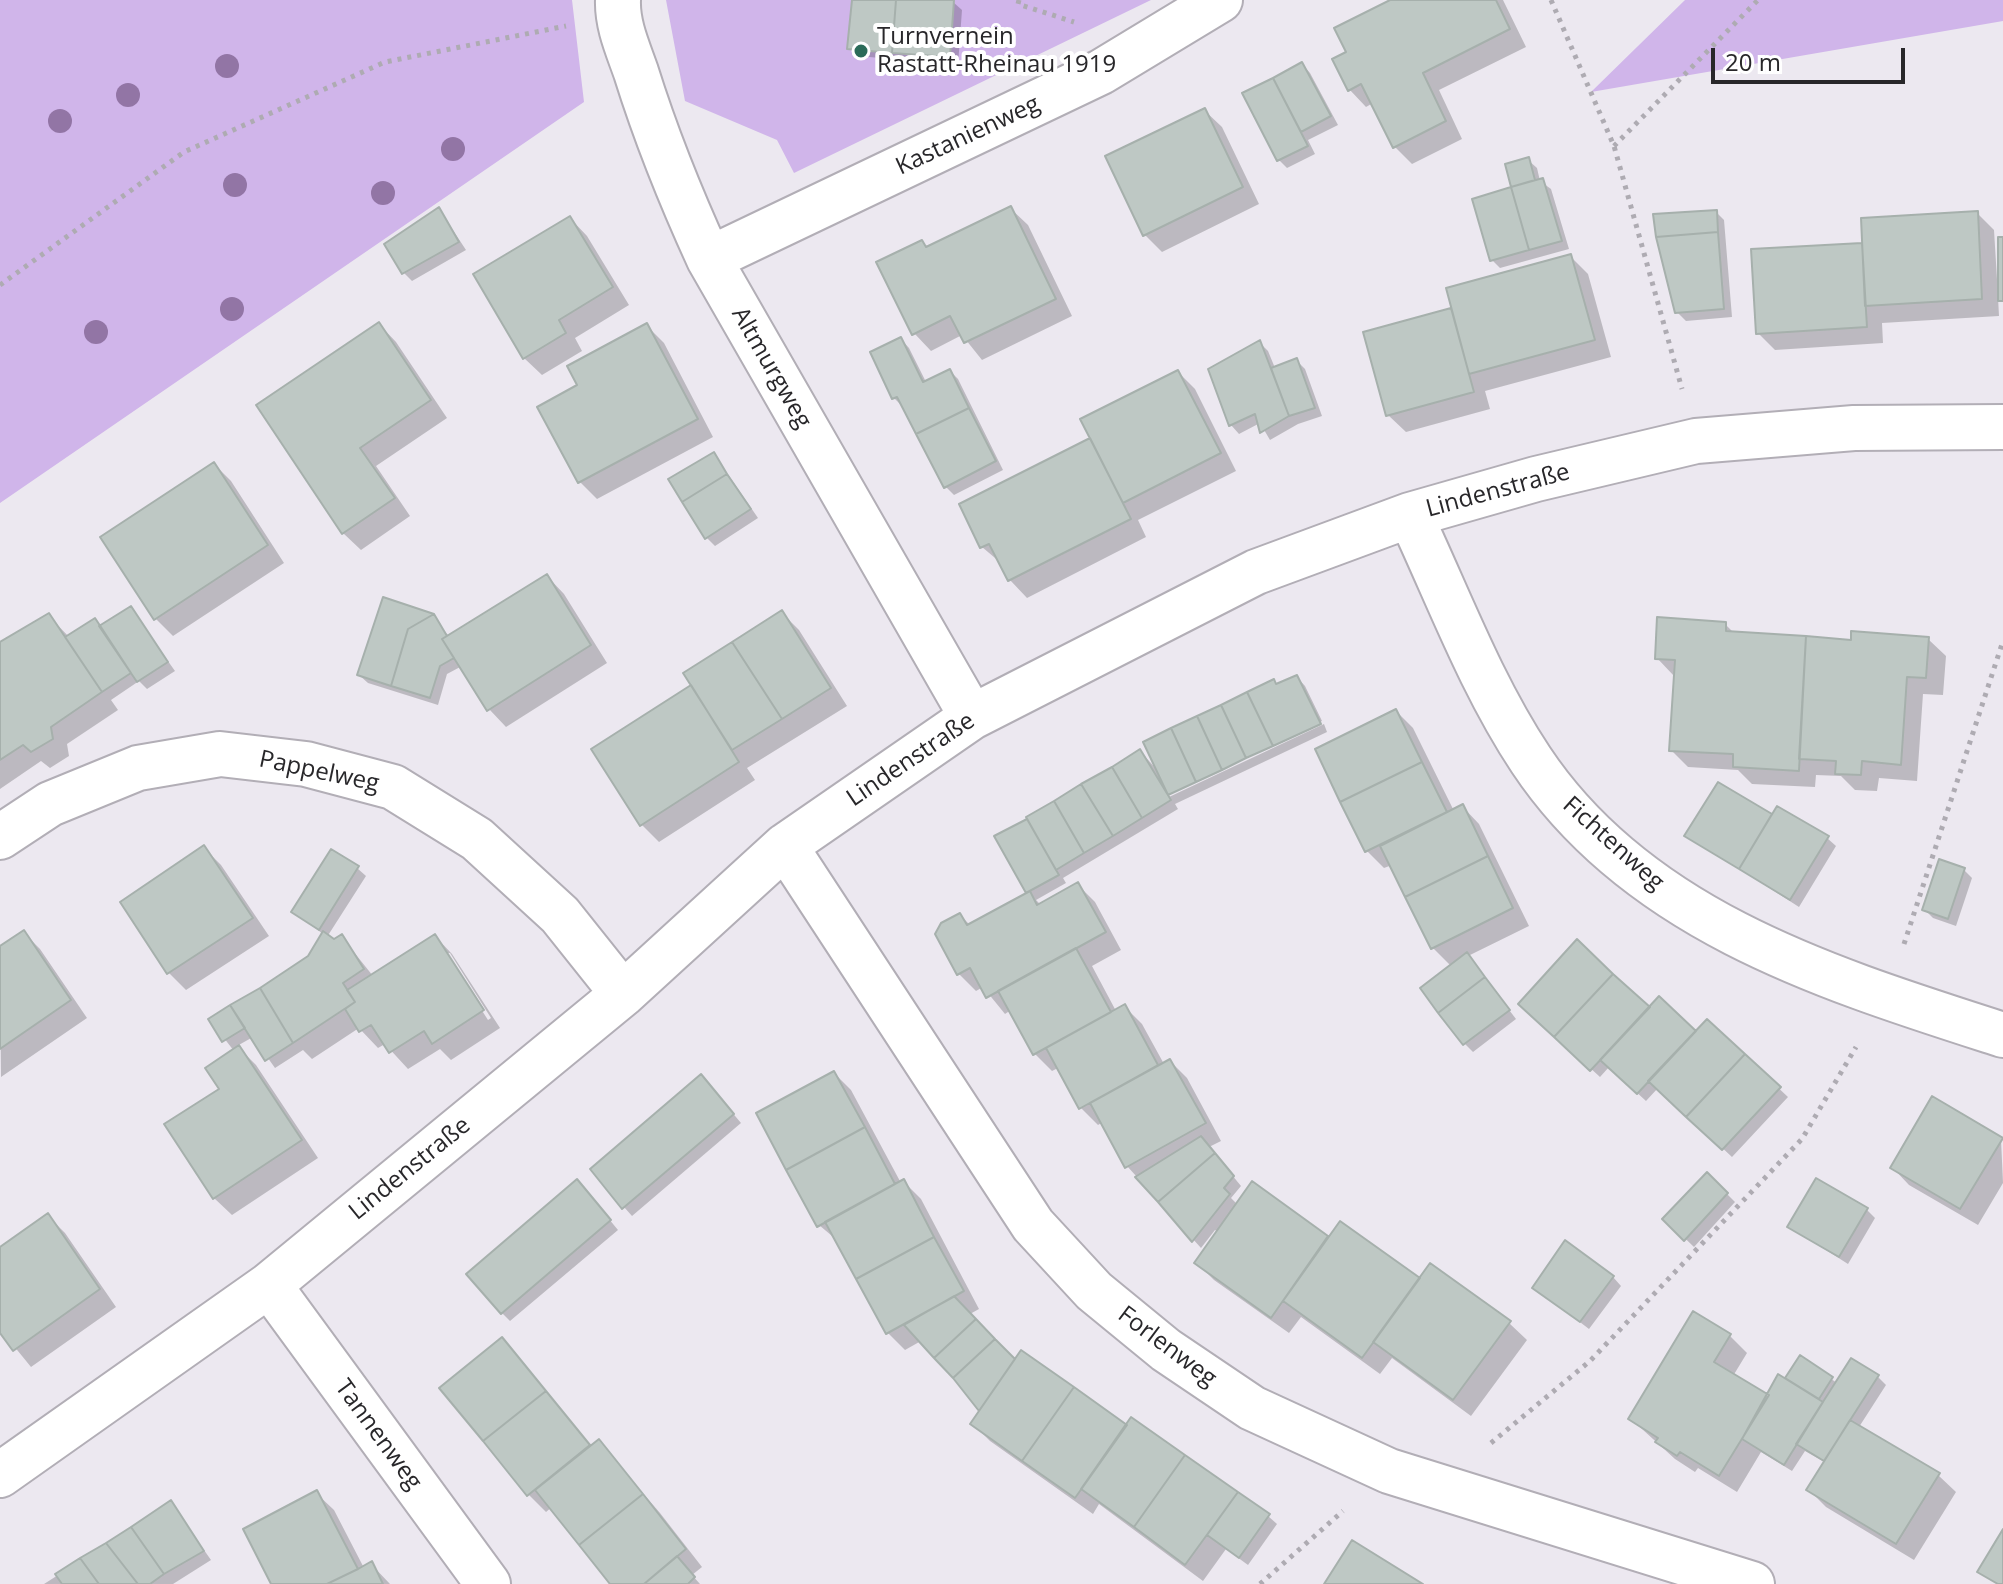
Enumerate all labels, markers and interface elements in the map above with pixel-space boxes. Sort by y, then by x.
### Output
place label: Turnvernein Rastatt-Rheinau 1919 [877,23,1116,79]
scale bar [1715,32,1909,82]
marker: Turnvernein Rastatt-Rheinau 1919 [852,42,870,60]
text: 20 m [1725,45,1781,78]
street label: Kastanienweg [891,90,1045,182]
street label: Altmurgweg [725,302,817,434]
street label: Lindenstraße [1423,458,1573,524]
street label: Lindenstraße [842,707,980,813]
street label: Pappelweg [256,745,382,799]
street label: Fichtenweg [1556,791,1670,897]
street label: Lindenstraße [344,1111,476,1227]
street label: Forlenweg [1112,1301,1222,1393]
street label: Tannenweg [328,1374,428,1496]

